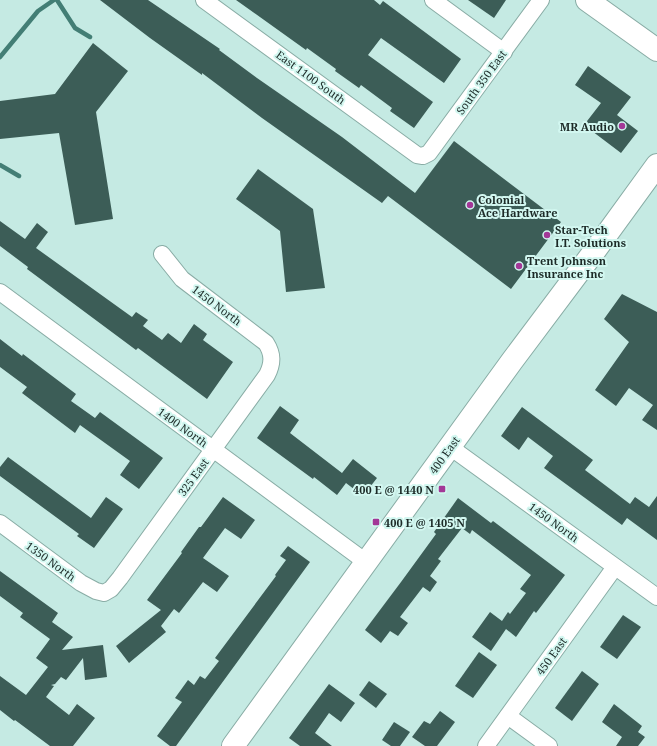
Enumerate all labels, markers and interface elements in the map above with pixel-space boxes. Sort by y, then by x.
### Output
street label: East 1100 South [273,47,349,107]
street label: South 350 East [453,47,510,117]
place label: MR Audio [560,119,614,134]
marker: MR Audio [617,121,627,131]
place label: Colonial Ace Hardware [478,192,558,220]
marker: Colonial Ace Hardware [465,200,475,210]
place label: Star-Tech I.T. Solutions [555,222,626,250]
marker: Star-Tech I.T. Solutions [542,230,552,240]
place label: Trent Johnson Insurance Inc [527,253,607,281]
marker: Trent Johnson Insurance Inc [514,261,524,271]
street label: 1450 North [189,281,245,329]
street label: 1400 North [155,404,211,450]
street label: 400 East [425,433,463,477]
street label: 325 East [174,455,212,499]
place label: 400 E @ 1440 N [353,482,434,497]
marker: 400 E @ 1440 N [437,484,447,494]
street label: 1450 North [526,499,582,545]
place label: 400 E @ 1405 N [384,515,465,530]
marker: 400 E @ 1405 N [371,517,381,527]
street label: 1350 North [23,538,79,584]
street label: 450 East [532,634,570,678]

